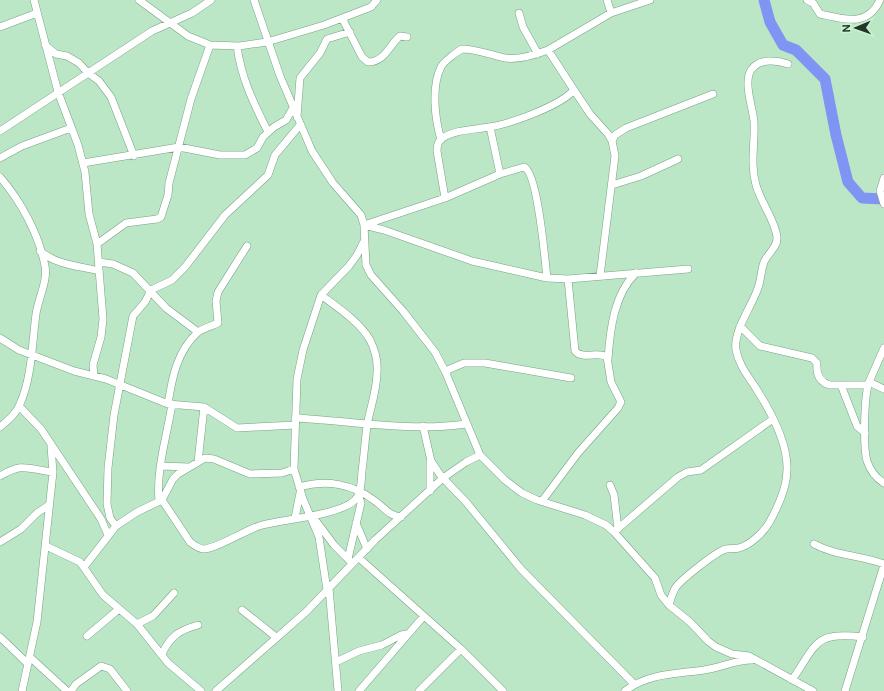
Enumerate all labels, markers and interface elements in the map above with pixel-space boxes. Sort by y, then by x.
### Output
north arrow [836,8,876,48]
text: N [839,24,853,33]

